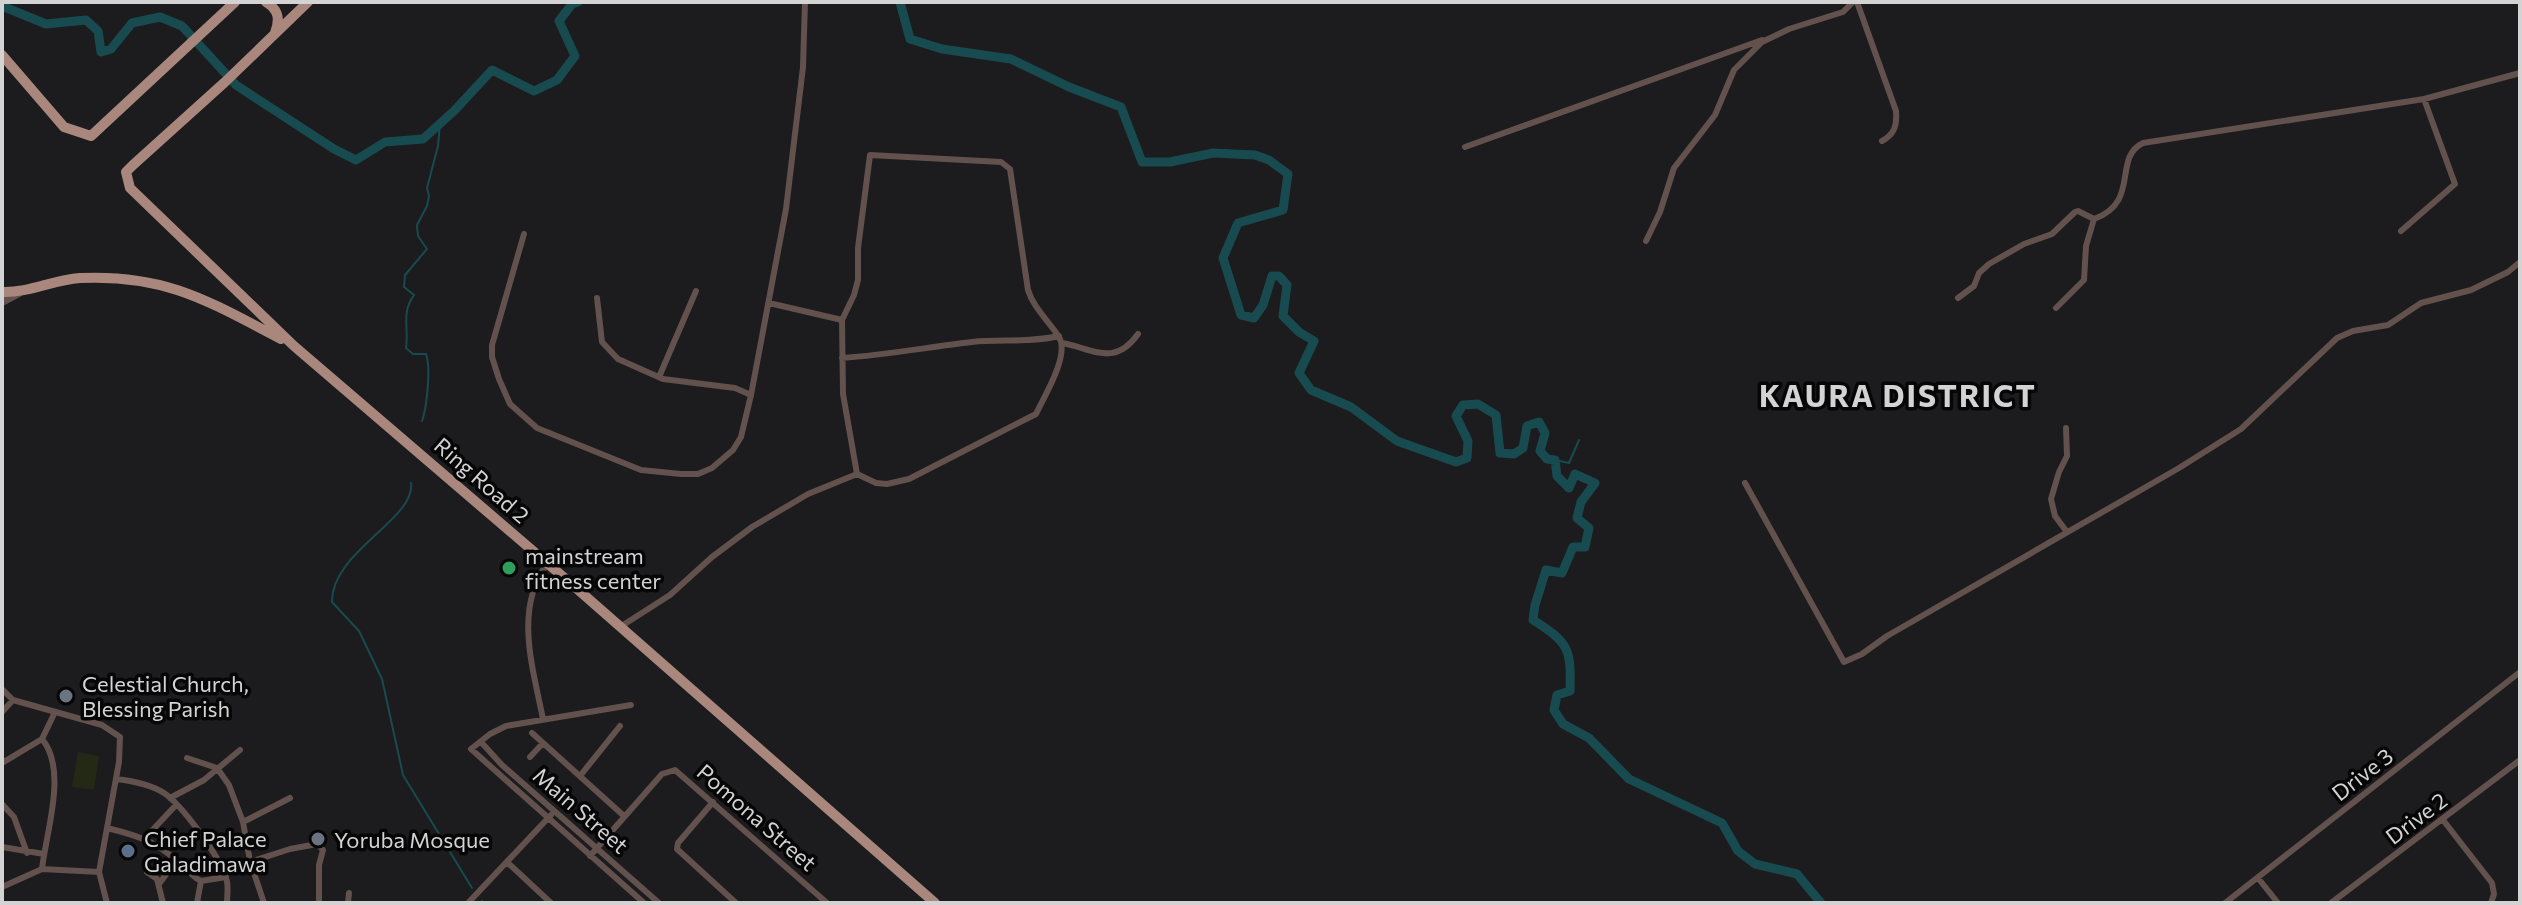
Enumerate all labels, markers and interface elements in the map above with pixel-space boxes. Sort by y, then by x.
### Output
district label: KAURA DISTRICT [1759,376,2037,413]
street label: Ring Road 2 [429,431,535,529]
place label: mainstream fitness center [525,542,661,594]
marker: mainstream fitness center [500,559,518,577]
place label: Celestial Church, Blessing Parish [82,670,249,722]
marker: Celestial Church, Blessing Parish [57,687,75,705]
street label: Drive 3 [2326,742,2398,806]
street label: Pomona Street [692,758,822,876]
street label: Main Street [528,761,634,859]
street label: Drive 2 [2380,786,2452,850]
place label: Chief Palace Galadimawa [144,825,267,877]
place label: Yoruba Mosque [334,826,490,853]
marker: Yoruba Mosque [309,830,327,848]
marker: Chief Palace Galadimawa [119,842,137,860]

